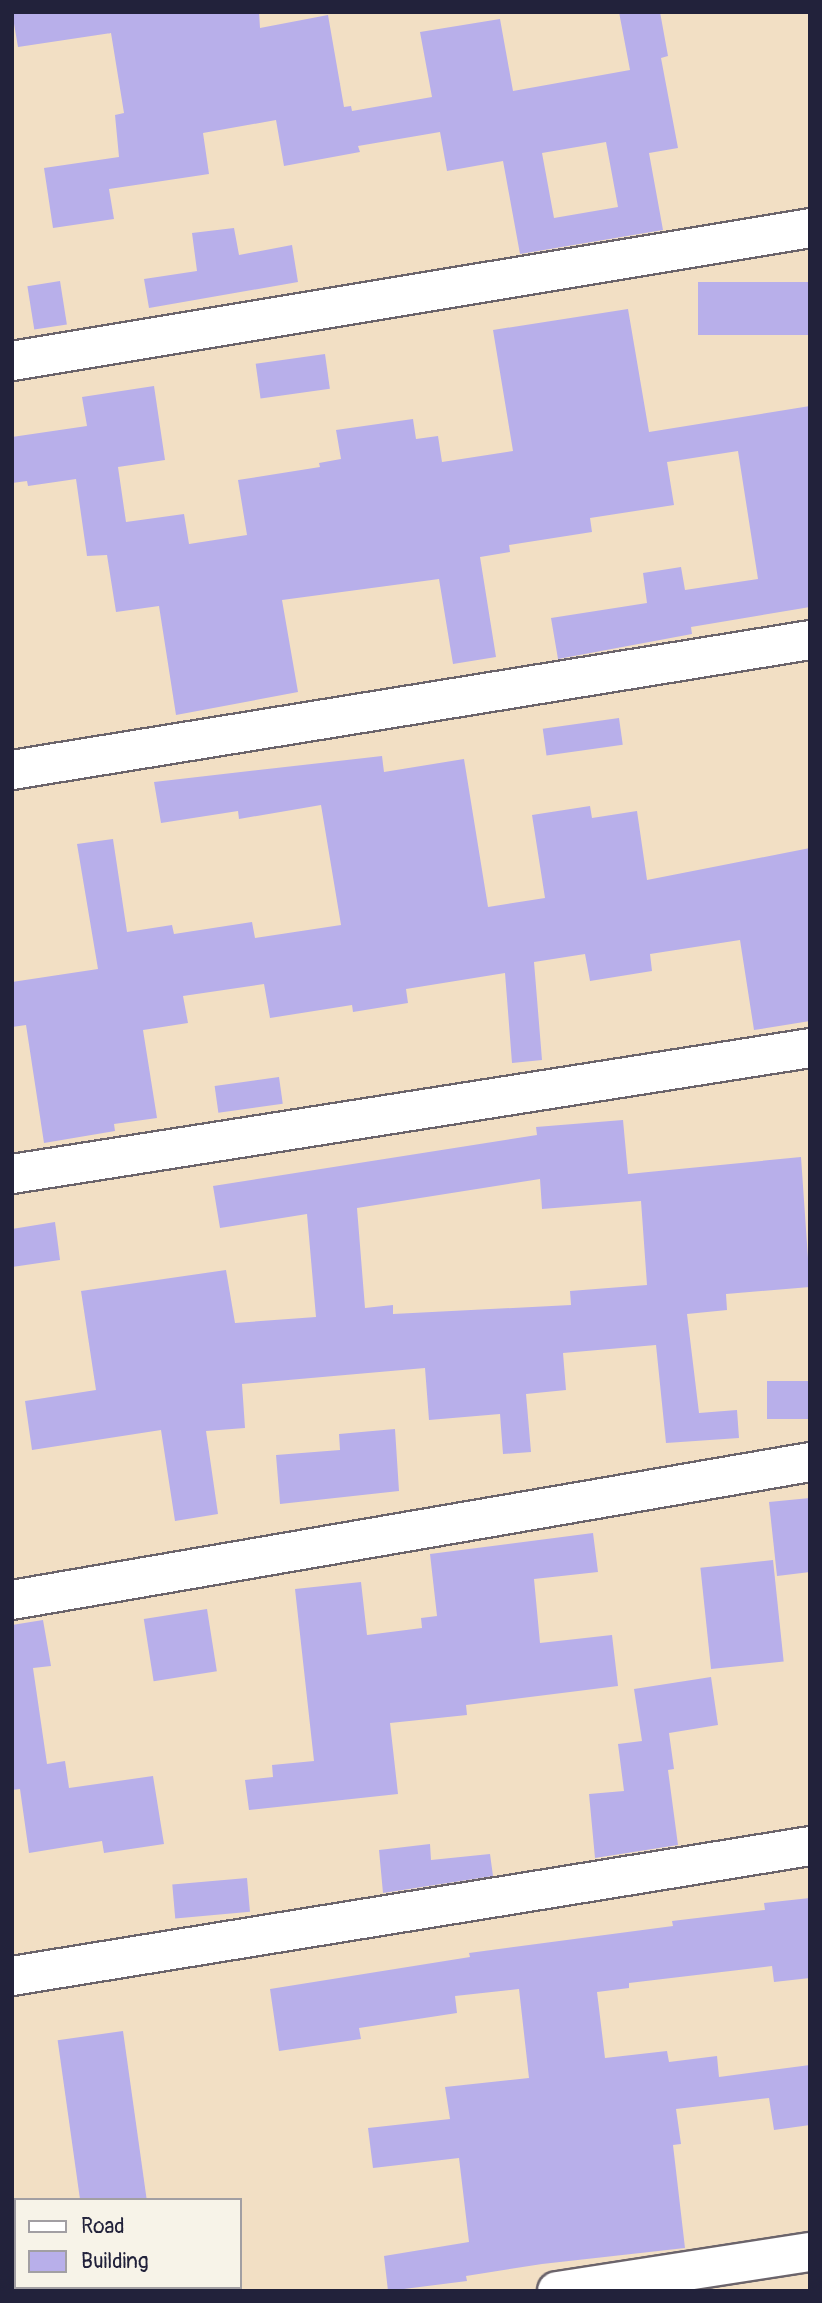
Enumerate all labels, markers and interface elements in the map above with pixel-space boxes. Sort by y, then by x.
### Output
legend [14,2198,242,2289]
text: Road [81,2213,125,2240]
text: Building [81,2248,148,2275]

